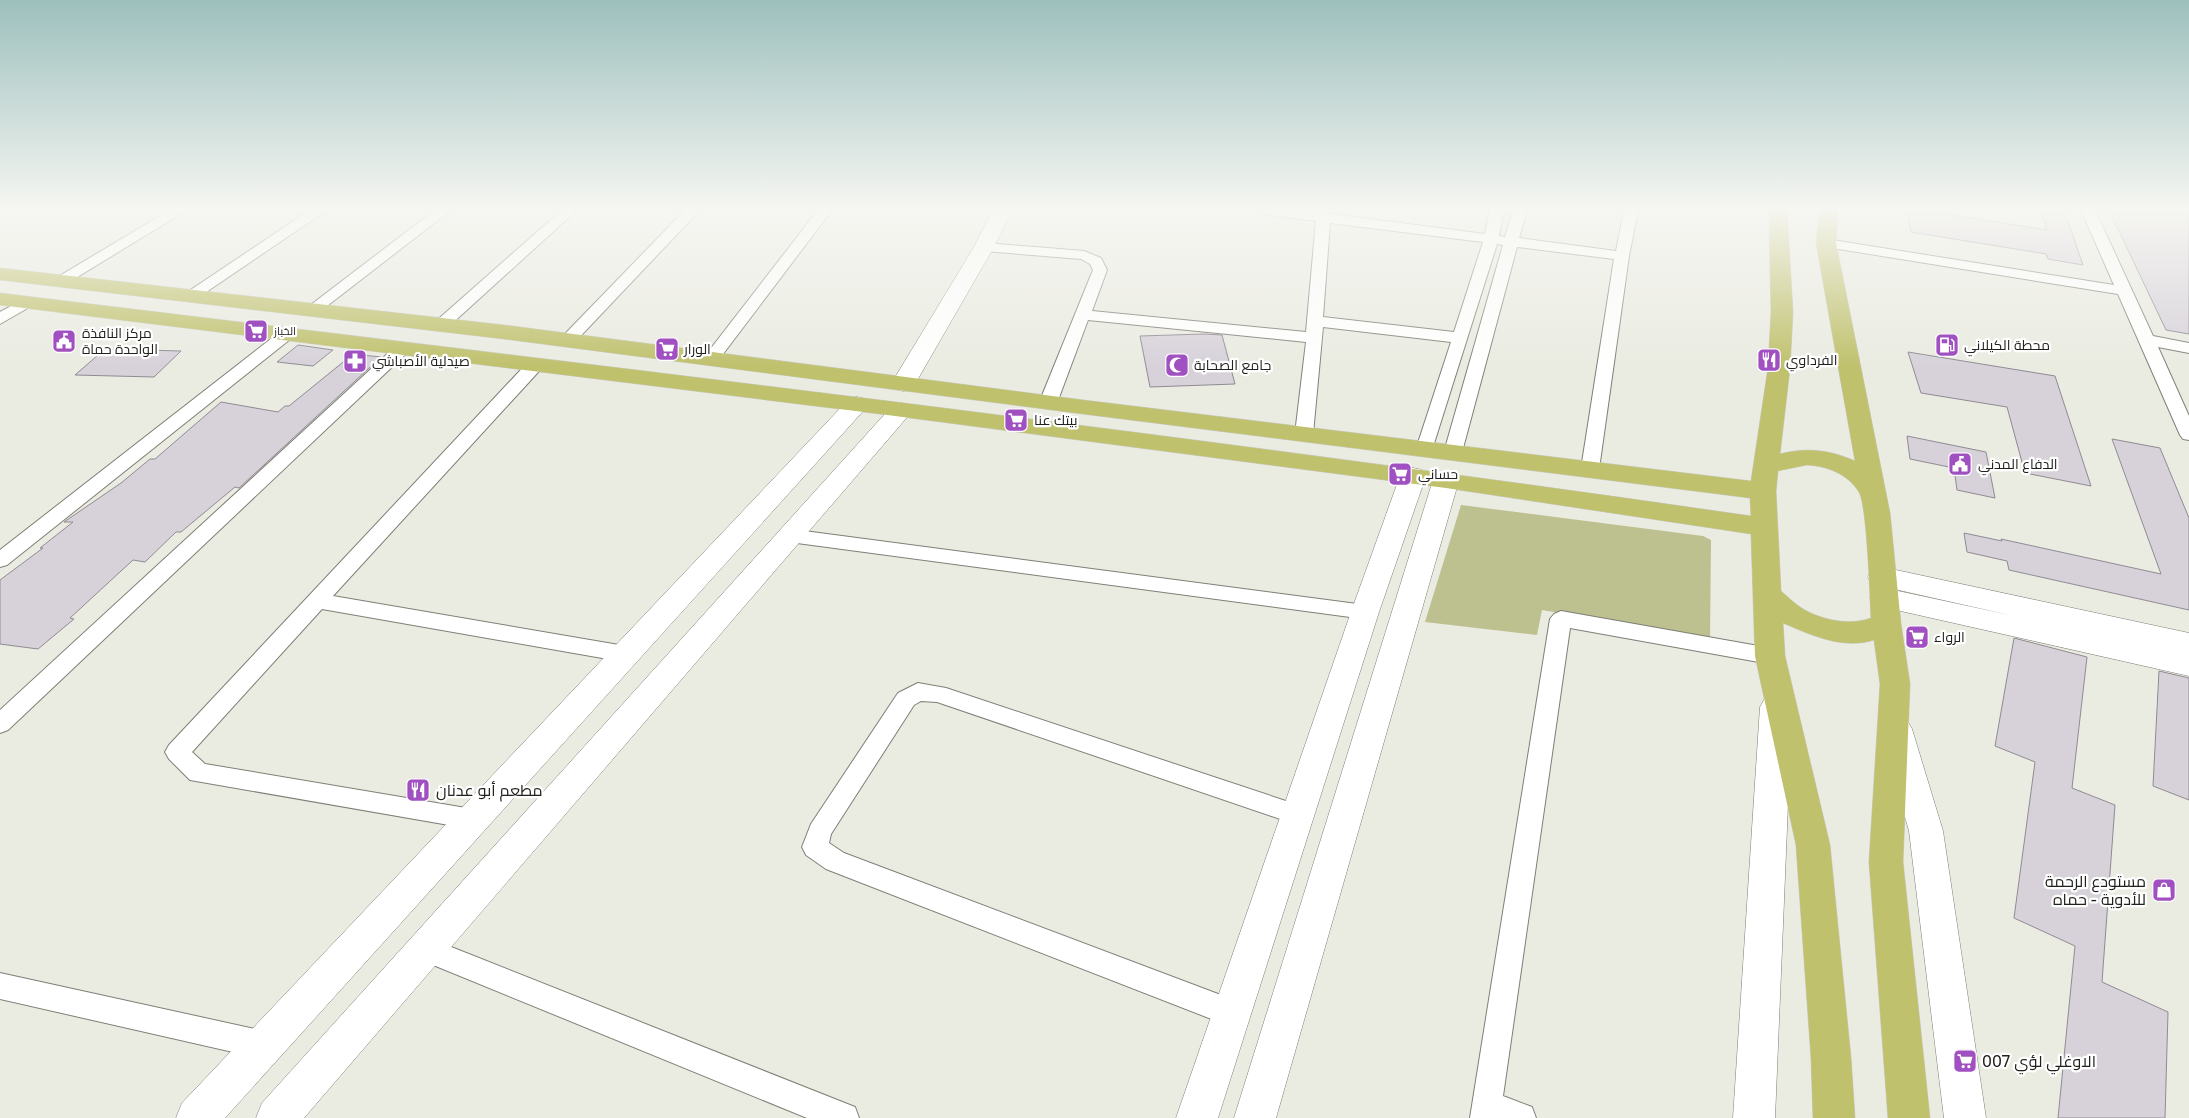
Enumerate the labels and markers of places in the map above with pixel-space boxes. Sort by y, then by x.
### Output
supermarket icon: الخباز [243,318,269,344]
place label: مركز النافذة الواحدة حماة [82,324,158,357]
place label: الخباز [273,324,296,338]
public building icon: مركز النافذة الواحدة حماة [51,328,77,354]
fuel station icon: محطة الكيلاني [1934,332,1960,358]
supermarket icon: الورار [654,336,680,362]
place label: محطة الكيلاني [1964,336,2050,357]
place label: الورار [683,340,711,357]
restaurant icon: الفرداوي [1756,347,1782,373]
pharmacy icon: صيدلية الأصباشي [342,348,368,374]
place label: الفرداوي [1786,351,1837,372]
place label: صيدلية الأصباشي [372,352,470,372]
mosque icon: جامع الصحابة [1164,352,1190,378]
place label: جامع الصحابة [1194,356,1271,374]
supermarket icon: بيتك عنا [1003,407,1029,433]
place label: بيتك عنا [1034,411,1077,428]
public building icon: الدفاع المدني [1947,451,1973,477]
place label: الدفاع المدني [1978,455,2058,476]
supermarket icon: حساني [1387,461,1413,487]
place label: حساني [1418,465,1458,486]
supermarket icon: الرواء [1904,624,1930,650]
place label: الرواء [1934,628,1965,645]
restaurant icon: مطعم أبو عدنان [405,777,431,803]
place label: مطعم أبو عدنان [436,780,542,802]
place label: مستودع الرحمة للأدوية - حماه [2045,871,2146,909]
shop icon: مستودع الرحمة للأدوية - حماه [2151,877,2177,903]
supermarket icon: الاوغلي لؤي 007 [1952,1048,1978,1074]
place label: الاوغلي لؤي 007 [1982,1051,2096,1075]

